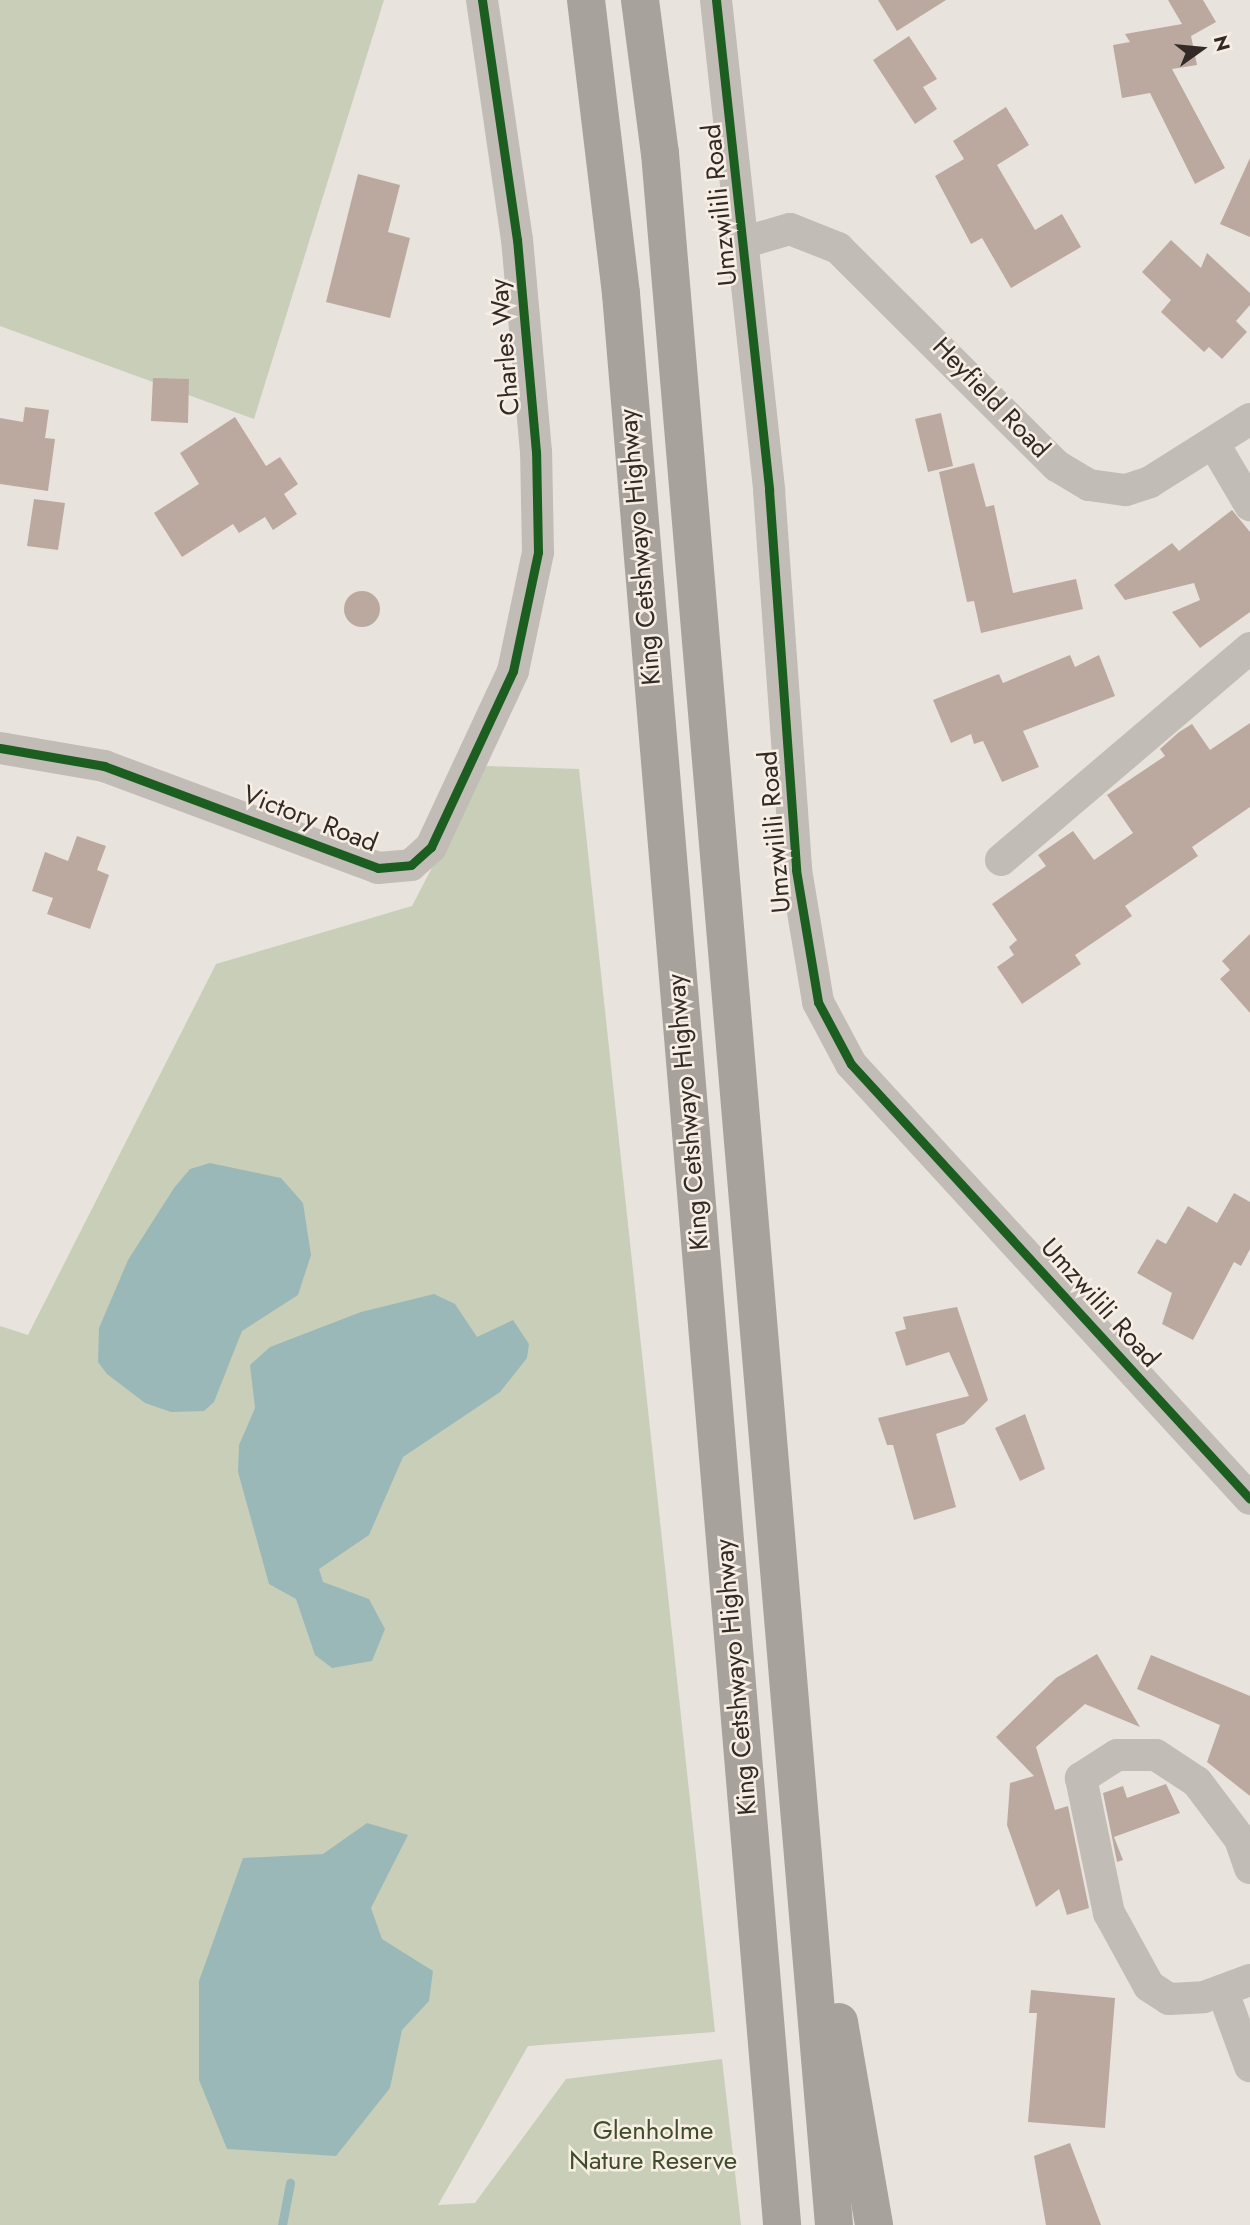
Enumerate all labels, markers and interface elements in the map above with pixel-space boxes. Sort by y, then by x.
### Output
north arrow [1166,14,1236,84]
text: N [1207,33,1237,54]
street label: Umzwilili Road [696,122,744,288]
street label: Charles Way [483,277,527,417]
street label: Heyfield Road [926,331,1056,465]
street label: King Cetshwayo Highway [612,407,668,687]
street label: Umzwilili Road [752,750,798,914]
street label: Victory Road [238,779,382,859]
street label: King Cetshwayo Highway [660,972,716,1252]
street label: Umzwilili Road [1034,1232,1166,1374]
street label: King Cetshwayo Highway [708,1537,764,1817]
park label: Glenholme Nature Reserve [569,2115,737,2176]

